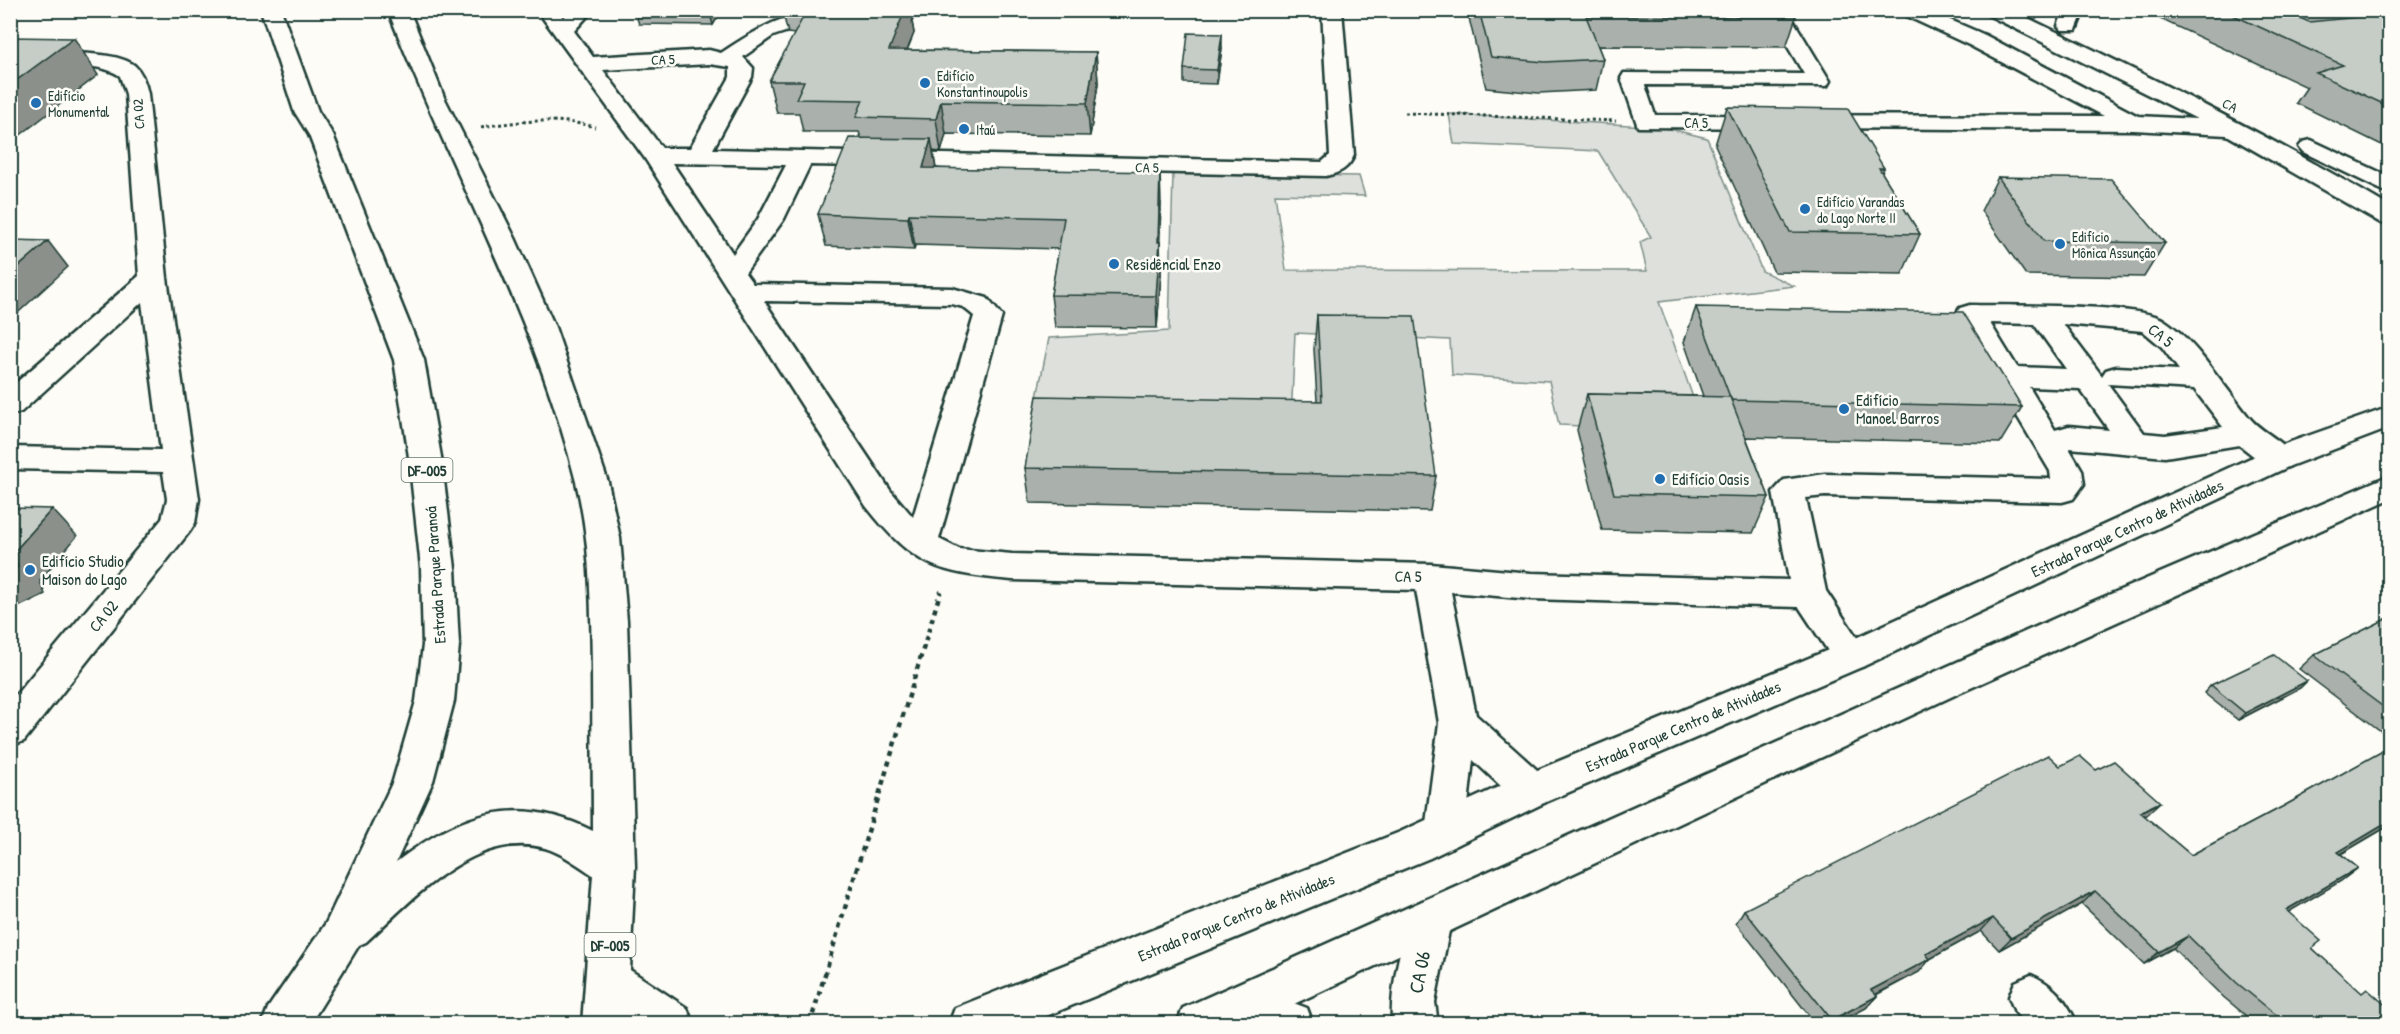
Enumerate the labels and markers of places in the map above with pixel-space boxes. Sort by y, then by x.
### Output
place label: Edifício Konstantinoupolis [937,66,1028,102]
marker: Edifício Konstantinoupolis [918,76,932,90]
place label: Edifício Monumental [48,86,110,121]
marker: Edifício Monumental [29,96,43,110]
place label: Itaú [976,120,996,139]
marker: Itaú [957,122,971,136]
place label: Edifício Varandas do Lago Norte II [1817,192,1904,228]
marker: Edifício Varandas do Lago Norte II [1798,202,1812,216]
place label: Edifício Mônica Assunção [2072,227,2156,262]
marker: Edifício Mônica Assunção [2053,237,2067,251]
place label: Residêncial Enzo [1126,253,1221,275]
marker: Residêncial Enzo [1107,257,1121,271]
place label: Edifício Manoel Barros [1856,389,1939,429]
marker: Edifício Manoel Barros [1837,402,1851,416]
place label: Edifício Oasis [1672,468,1749,490]
marker: Edifício Oasis [1653,472,1667,486]
place label: Edifício Studio Maison do Lago [42,550,128,590]
marker: Edifício Studio Maison do Lago [23,563,37,577]

